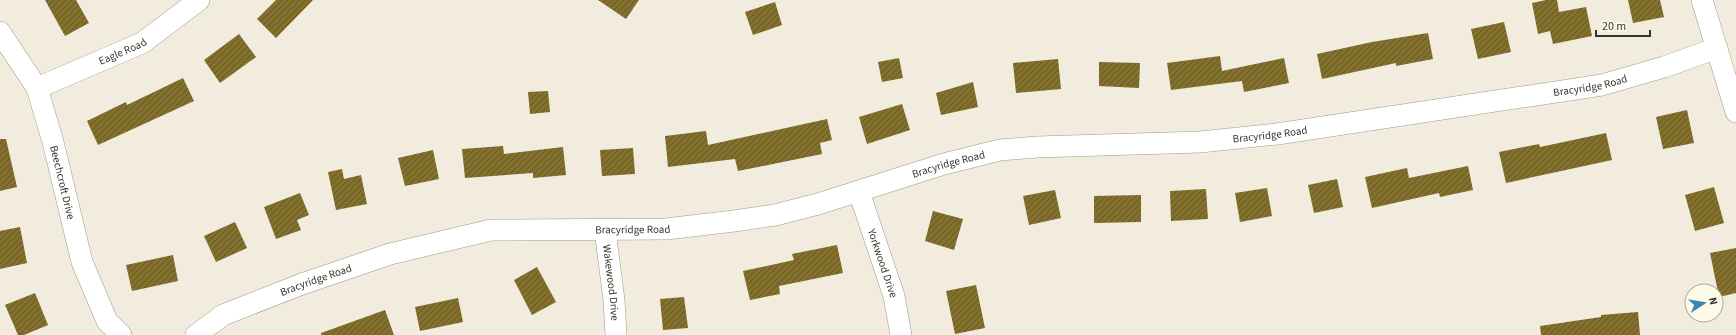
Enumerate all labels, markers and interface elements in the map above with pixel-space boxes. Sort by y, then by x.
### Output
scale bar [1596,12,1650,38]
text: 20 m [1602,18,1626,35]
street label: Eagle Road [96,34,150,68]
street label: Bracyridge Road [1552,71,1629,100]
street label: Bracyridge Road [1232,122,1308,146]
street label: Beechcroft Drive [47,144,79,221]
street label: Bracyridge Road [910,147,986,181]
street label: Bracyridge Road [595,221,671,237]
street label: Yorkwood Drive [864,226,902,300]
street label: Wakewood Drive [599,244,623,322]
street label: Bracyridge Road [278,260,354,299]
north arrow [1684,283,1724,323]
text: N [1705,296,1721,306]

